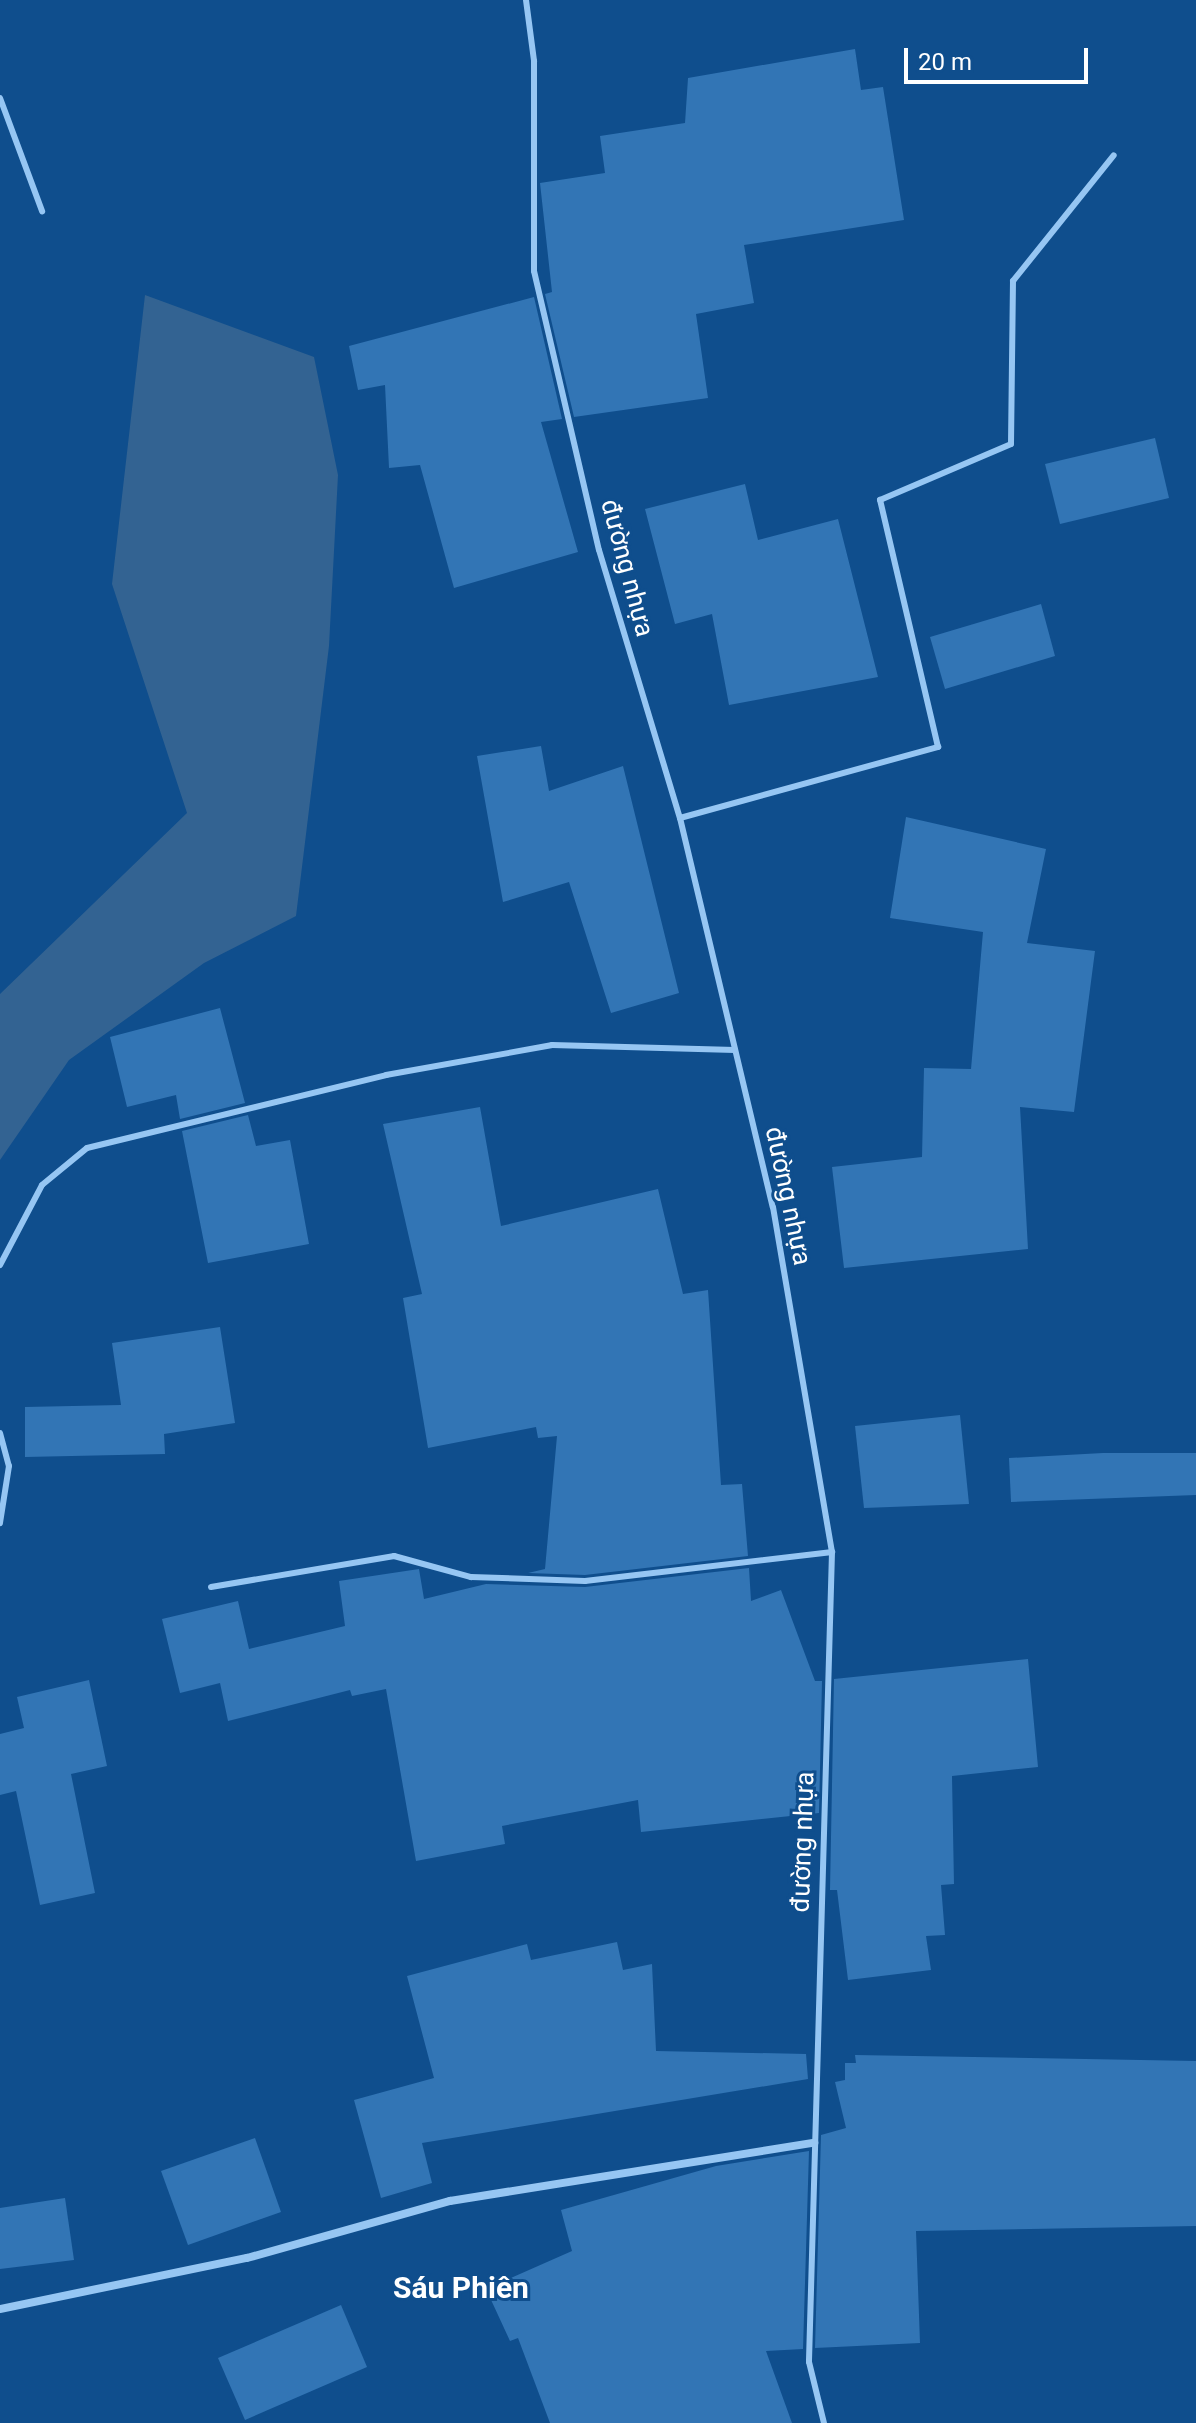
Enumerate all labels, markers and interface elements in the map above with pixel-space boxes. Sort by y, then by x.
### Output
scale bar [908,32,1092,82]
text: 20 m [918,48,972,76]
street label: đường nhựa [594,496,660,640]
street label: đường nhựa [758,1124,818,1268]
street label: đường nhựa [785,1771,821,1913]
district label: Sáu Phiên [393,2270,529,2306]

